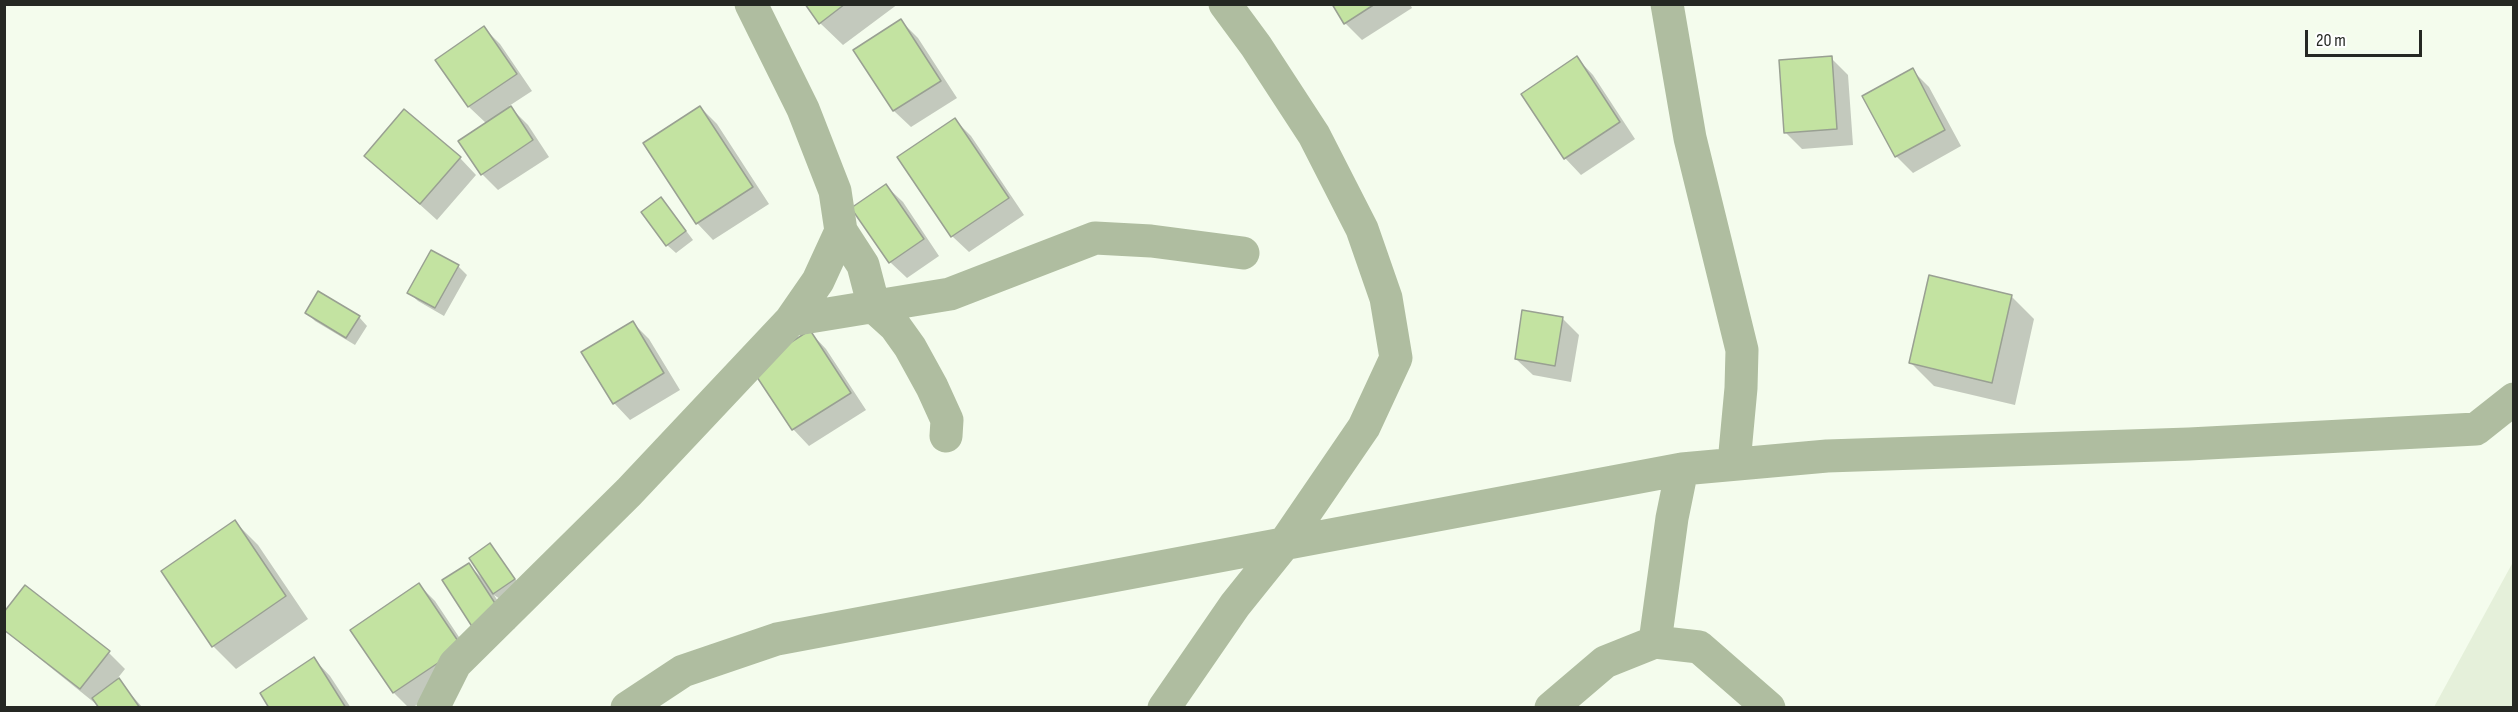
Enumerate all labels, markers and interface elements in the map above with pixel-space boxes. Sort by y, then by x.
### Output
scale bar [2308,18,2425,56]
text: 20 m [2316,30,2346,51]

